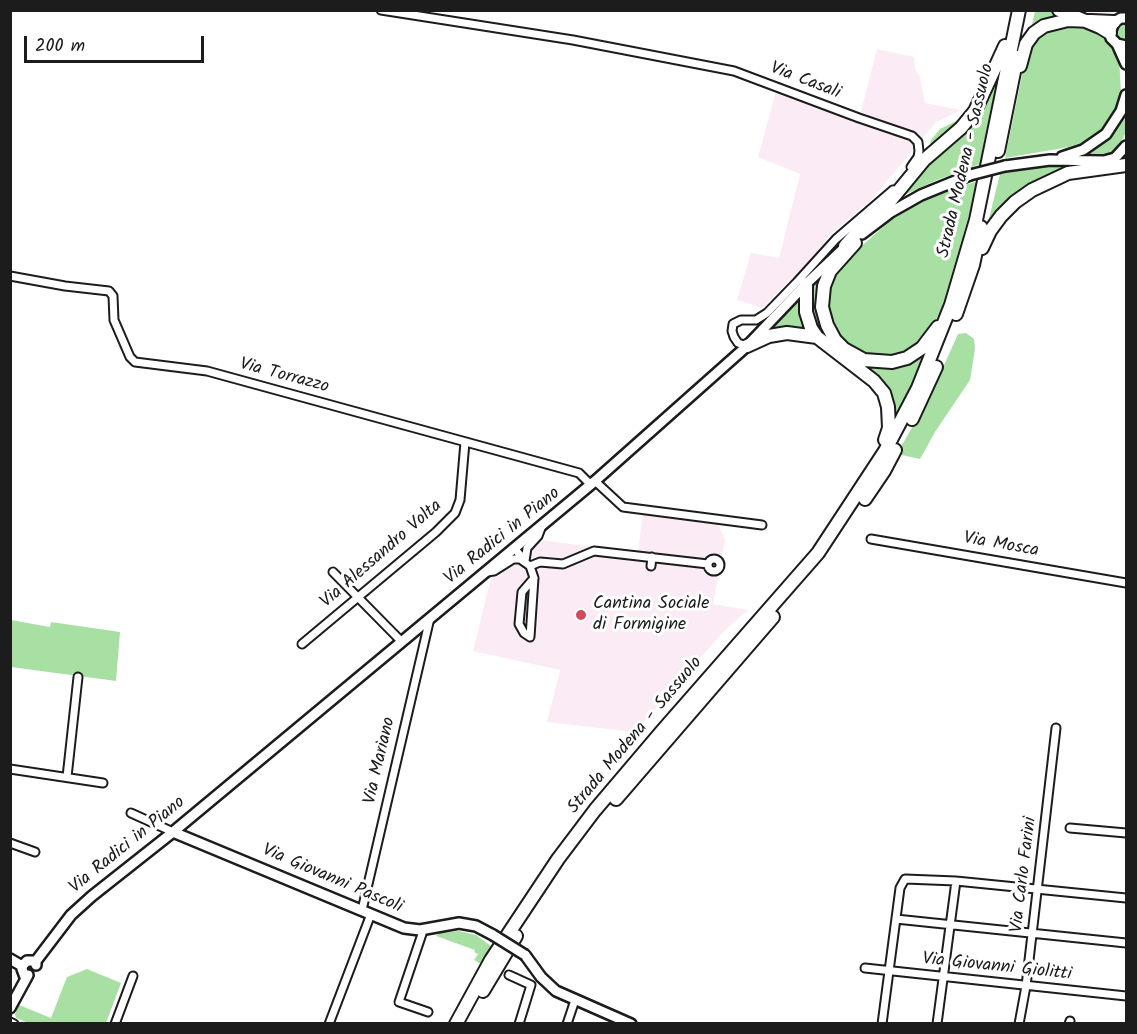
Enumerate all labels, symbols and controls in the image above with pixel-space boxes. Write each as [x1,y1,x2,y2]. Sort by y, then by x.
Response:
scale bar [27,24,207,62]
text: 200 m [35,32,85,61]
street label: Via Casali [767,59,843,105]
street label: Strada Modena - Sassuolo [934,62,1000,260]
street label: Via Torrazzo [237,355,331,399]
street label: Via Radici in Piano [441,484,565,590]
street label: Via Alessandro Volta [317,496,447,614]
street label: Via Mosca [962,529,1040,563]
place label: Cantina Sociale di Formigine [593,594,709,636]
marker: Cantina Sociale di Formigine [574,608,588,622]
street label: Strada Modena - Sassuolo [564,653,708,819]
street label: Via Mariano [361,715,401,807]
street label: Via Radici in Piano [66,793,190,899]
street label: Via Carlo Farini [1007,816,1043,934]
street label: Via Giovanni Pascoli [259,841,405,919]
street label: Via Giovanni Giolitti [921,949,1073,987]

